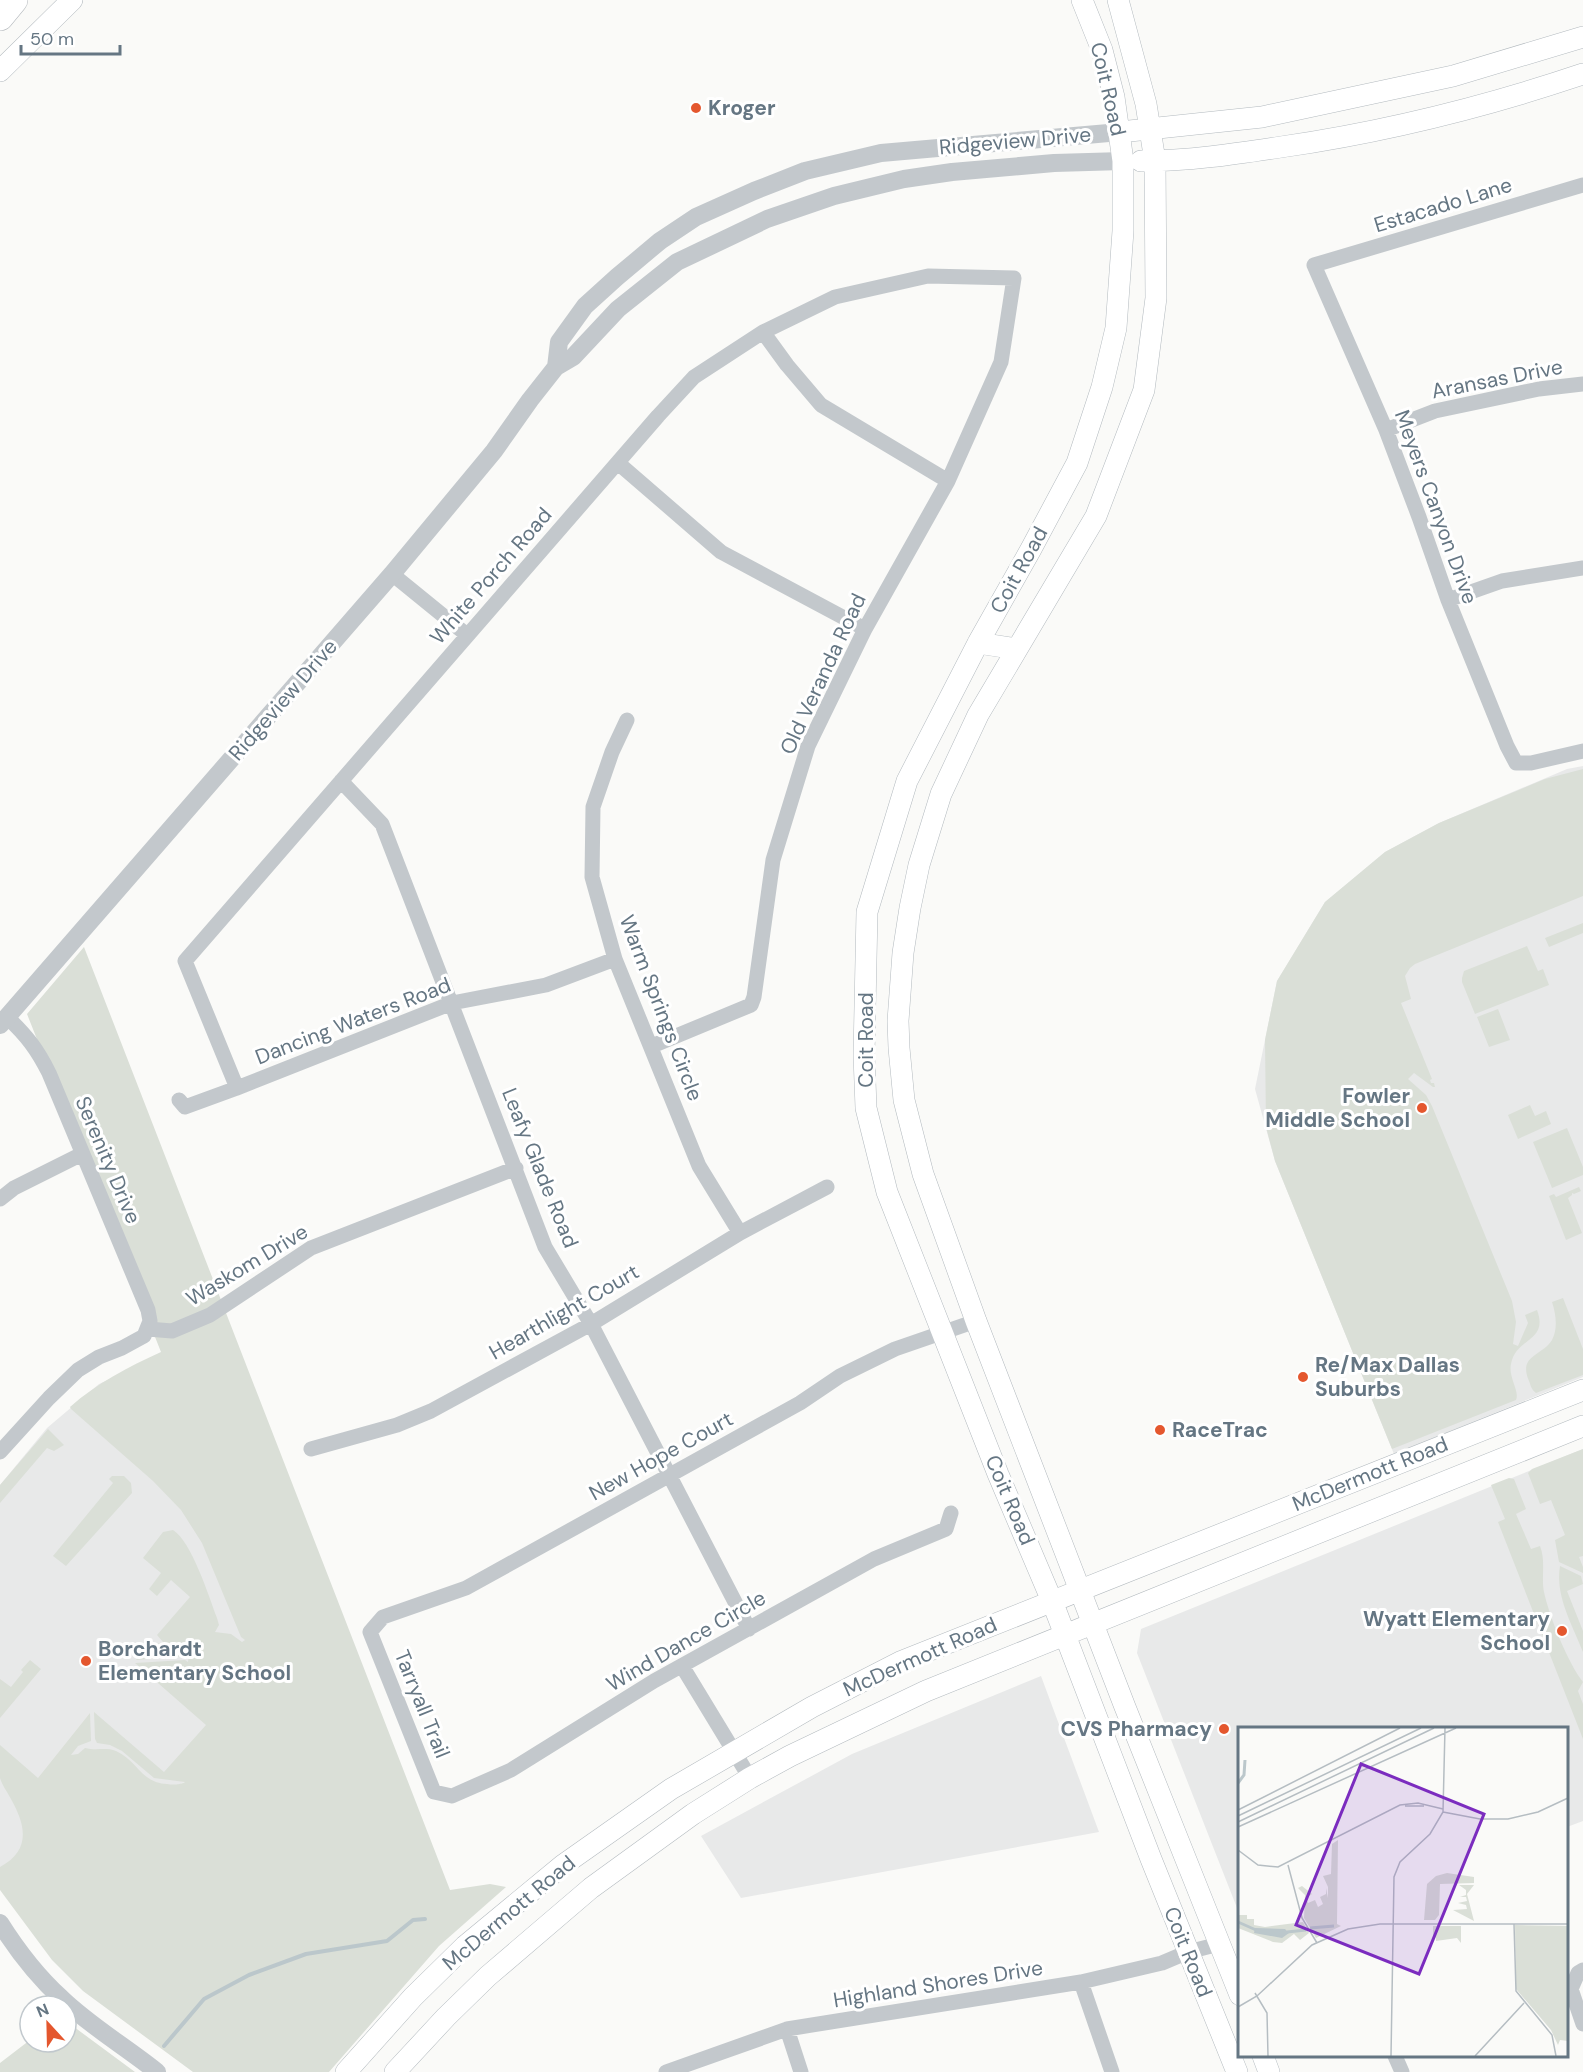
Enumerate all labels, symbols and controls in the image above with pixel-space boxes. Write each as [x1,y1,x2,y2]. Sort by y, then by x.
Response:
scale bar [21,18,120,56]
text: 50 m [30,27,74,51]
street label: Coit Road [1084,39,1132,139]
place label: Kroger [708,94,776,122]
marker: Kroger [689,101,703,115]
street label: Ridgeview Drive [938,120,1092,162]
street label: Estacado Lane [1371,171,1515,239]
street label: Aransas Drive [1429,353,1565,405]
street label: Meyers Canyon Drive [1388,406,1484,608]
street label: White Porch Road [424,502,558,650]
street label: Coit Road [984,522,1054,618]
street label: Old Veranda Road [773,589,873,759]
street label: Ridgeview Drive [222,633,344,767]
street label: Warm Springs Circle [613,911,709,1105]
street label: Dancing Waters Road [251,971,455,1071]
street label: Coit Road [852,992,880,1088]
place label: Fowler Middle School [1265,1082,1410,1134]
street label: Leafy Glade Road [495,1084,585,1252]
street label: Serenity Drive [69,1092,147,1228]
marker: Fowler Middle School [1415,1101,1429,1115]
street label: Waskom Drive [181,1218,313,1312]
street label: Hearthlight Court [484,1258,644,1366]
place label: Re/Max Dallas Suburbs [1315,1351,1460,1403]
marker: Re/Max Dallas Suburbs [1296,1370,1310,1384]
street label: New Hope Court [584,1405,738,1507]
place label: RaceTrac [1172,1416,1268,1444]
marker: RaceTrac [1153,1423,1167,1437]
street label: McDermott Road [1288,1430,1452,1518]
street label: Coit Road [979,1451,1041,1549]
street label: Wind Dance Circle [601,1584,771,1698]
place label: Wyatt Elementary School [1363,1605,1550,1657]
street label: McDermott Road [839,1611,1001,1703]
marker: Wyatt Elementary School [1555,1624,1569,1638]
place label: Borchardt Elementary School [98,1635,291,1687]
street label: Tarryall Trail [388,1646,456,1762]
marker: Borchardt Elementary School [79,1654,93,1668]
place label: CVS Pharmacy [1060,1715,1212,1743]
marker: CVS Pharmacy [1217,1722,1231,1736]
inset map [1238,1727,1568,2057]
street label: McDermott Road [437,1849,581,1977]
street label: Coit Road [1157,1903,1219,2001]
street label: Highland Shores Drive [831,1954,1045,2014]
north arrow [18,1994,78,2054]
text: N [33,1999,52,2022]

